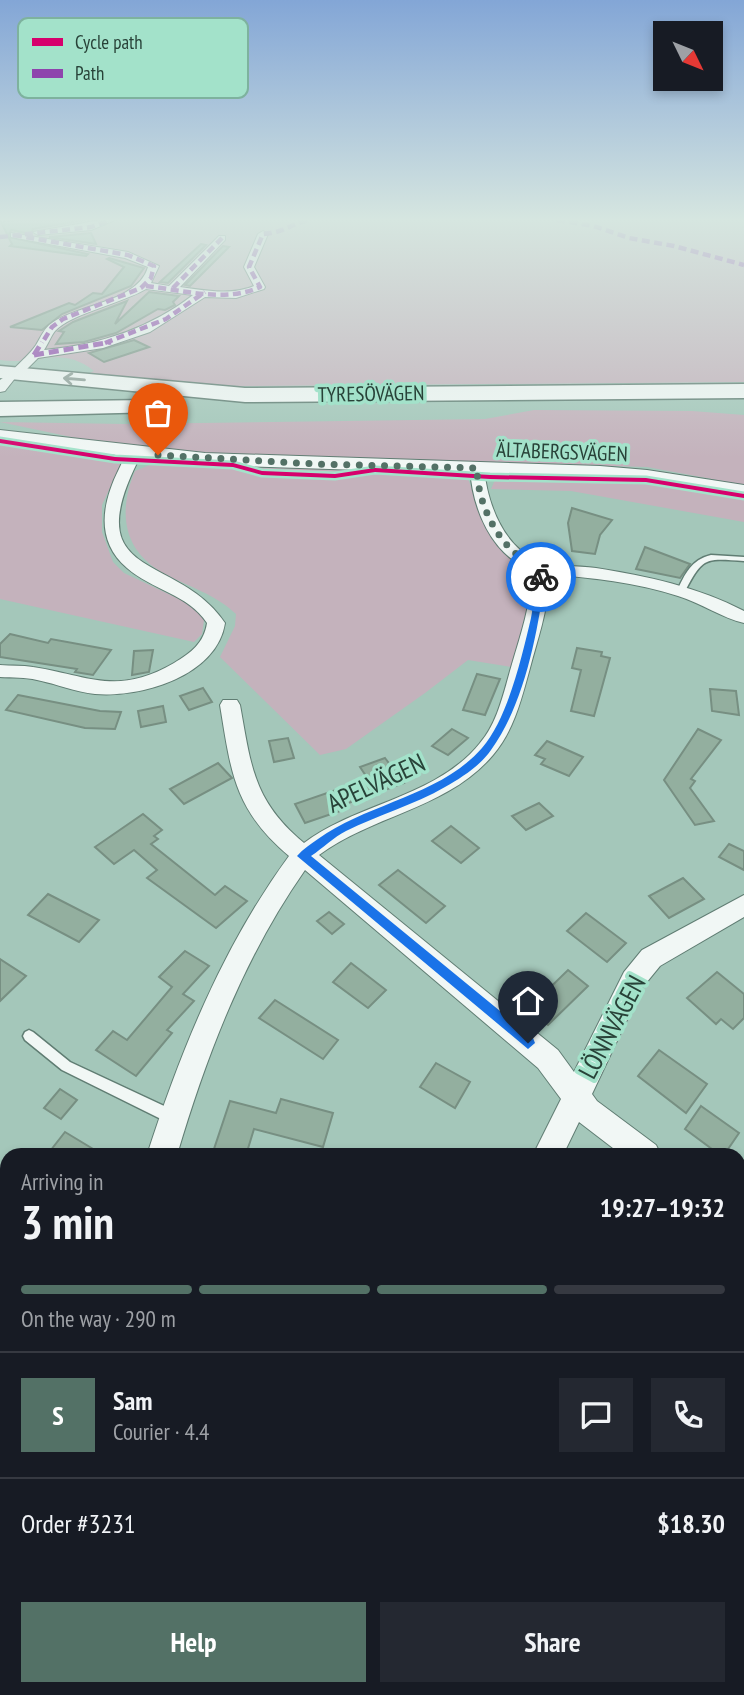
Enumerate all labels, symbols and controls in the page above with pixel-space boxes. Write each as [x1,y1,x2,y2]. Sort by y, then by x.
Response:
legend [18,18,248,98]
north arrow [653,21,723,91]
map controls [653,21,723,91]
text: Cycle path [75,30,143,54]
text: Path [75,61,104,85]
one-way arrow [63,372,86,385]
street label: TYRESÖVÄGEN [317,379,425,408]
pin [128,383,188,455]
icon: bag [139,394,177,432]
street label: ÄLTABERGSVÄGEN [496,436,628,467]
courier [506,542,576,612]
icon: bike [522,558,560,596]
street label: APELVÄGEN [321,746,430,820]
street label: LÖNNVÄGEN [571,969,652,1084]
pin [498,971,558,1043]
icon: home [509,982,547,1020]
text: Arriving in [21,1167,103,1196]
text: 19:27–19:32 [600,1191,725,1224]
text: 3 min [21,1192,114,1252]
text: On the way · 290 m [21,1304,176,1333]
button: chat [559,1378,633,1452]
button: phone [651,1378,725,1452]
text: Sam [113,1384,152,1417]
text: S [52,1399,64,1432]
text: Courier · 4.4 [113,1417,209,1446]
text: Order #3231 [21,1507,136,1540]
text: $18.30 [657,1507,725,1540]
button: Help [21,1602,366,1682]
button: Share [380,1602,725,1682]

